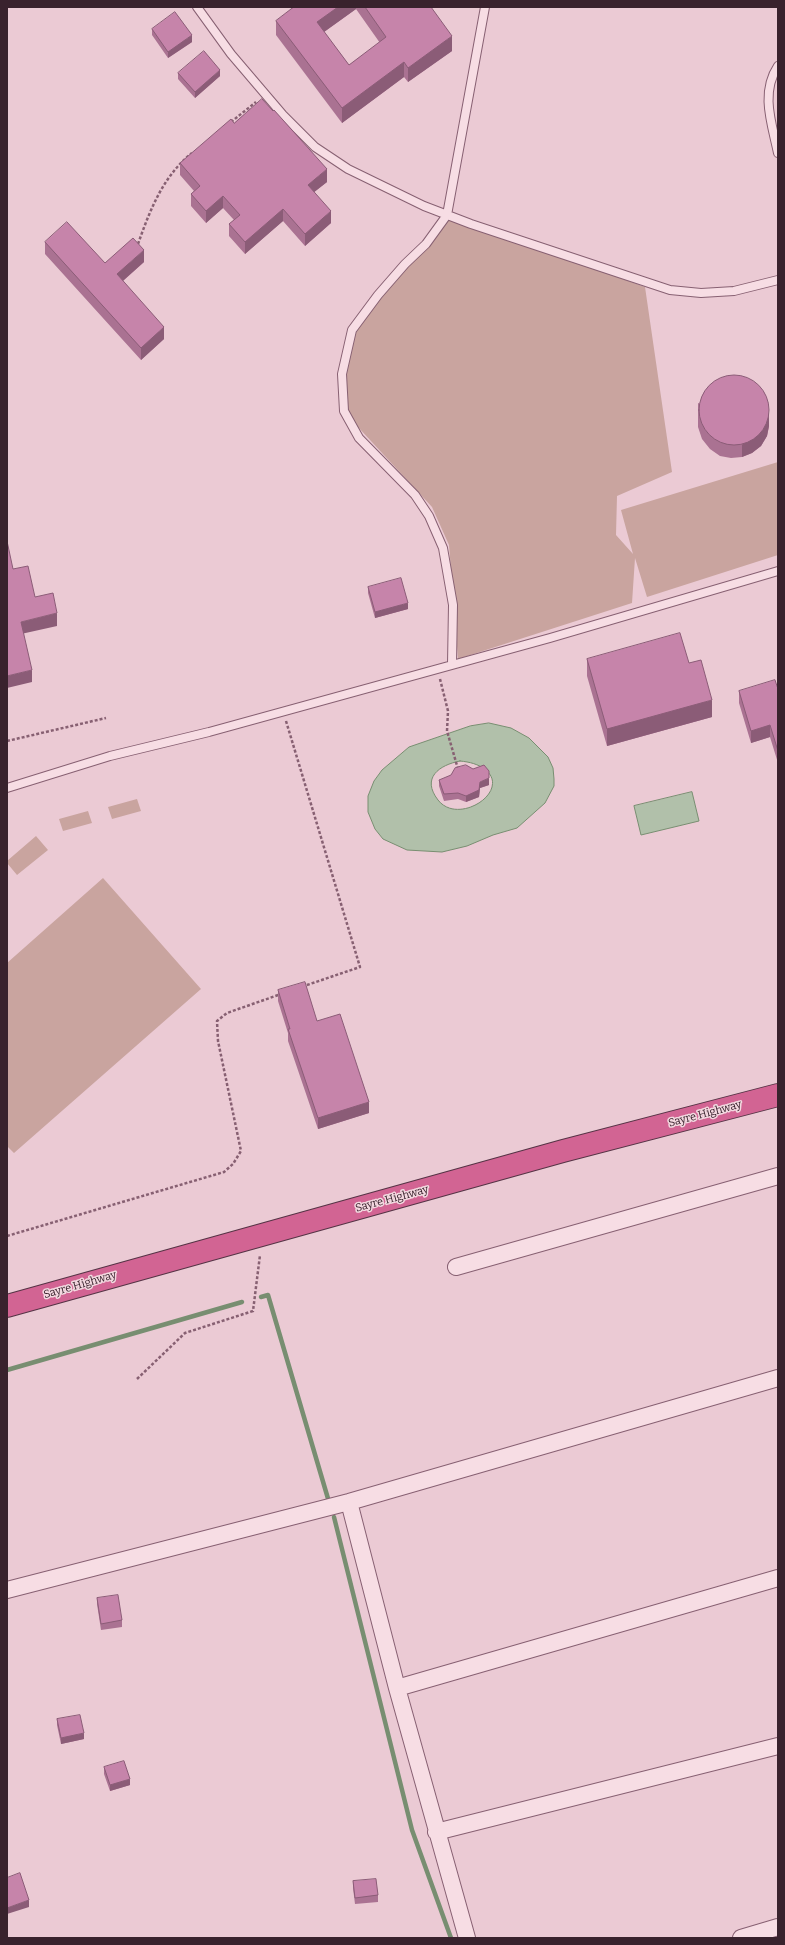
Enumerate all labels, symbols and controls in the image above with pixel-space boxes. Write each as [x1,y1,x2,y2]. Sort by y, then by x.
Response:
street label: Sayre Highway [667,1098,743,1130]
street label: Sayre Highway [354,1183,430,1215]
street label: Sayre Highway [42,1268,118,1302]

